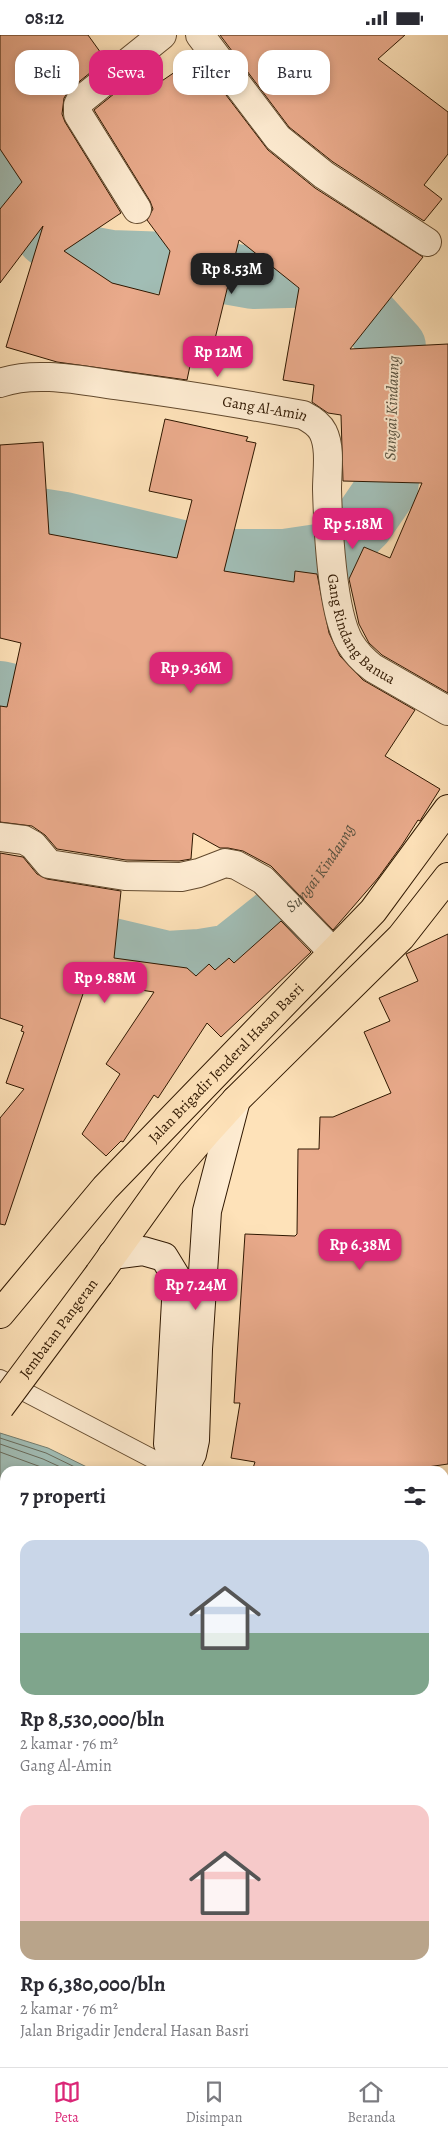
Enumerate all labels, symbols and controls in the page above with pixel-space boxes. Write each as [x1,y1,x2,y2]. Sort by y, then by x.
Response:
text: 08:12 [25,5,64,31]
chip: Beli [15,50,79,95]
chip: Sewa [89,50,163,95]
chip: Filter [173,50,248,95]
chip: Baru [258,50,330,95]
pin: Rp 8.53M [180,253,284,295]
text: Rp 8.53M [202,258,262,280]
pin: Rp 12M [177,335,259,378]
text: Rp 12M [194,341,242,363]
water label: Sungai Kindaung [379,355,405,461]
street label: Gang Al-Amin [221,391,312,426]
pin: Rp 5.18M [301,507,405,550]
text: Rp 5.18M [323,513,383,535]
street label: Gang Rindang Banua [323,573,399,689]
pin: Rp 9.36M [139,651,243,694]
text: Rp 9.36M [161,657,221,679]
water label: Sungai Kindaung [281,821,360,918]
pin: Rp 9.88M [53,961,157,1004]
text: Rp 9.88M [74,967,136,989]
street label: Jalan Brigadir Jenderal Hasan Basri [144,979,308,1147]
pin: Rp 6.38M [308,1229,412,1271]
text: Rp 6.38M [329,1234,391,1256]
pin: Rp 7.24M [144,1269,248,1311]
street label: Jembatan Pangeran [15,1274,102,1382]
text: Rp 7.24M [165,1274,227,1296]
text: 7 properti [20,1482,106,1510]
icon: filters [401,1482,429,1510]
icon: home [180,1573,270,1663]
text: Rp 8,530,000/bln [20,1705,165,1733]
text: 2 kamar · 76 m² [20,1733,118,1755]
text: Gang Al-Amin [20,1755,112,1777]
icon: home [180,1838,270,1928]
text: Rp 6,380,000/bln [20,1970,165,1998]
text: 2 kamar · 76 m² [20,1998,118,2020]
text: Jalan Brigadir Jenderal Hasan Basri [20,2020,249,2042]
tab: Peta [53,2078,81,2127]
tab: Disimpan [186,2078,242,2127]
tab: Beranda [347,2078,395,2127]

